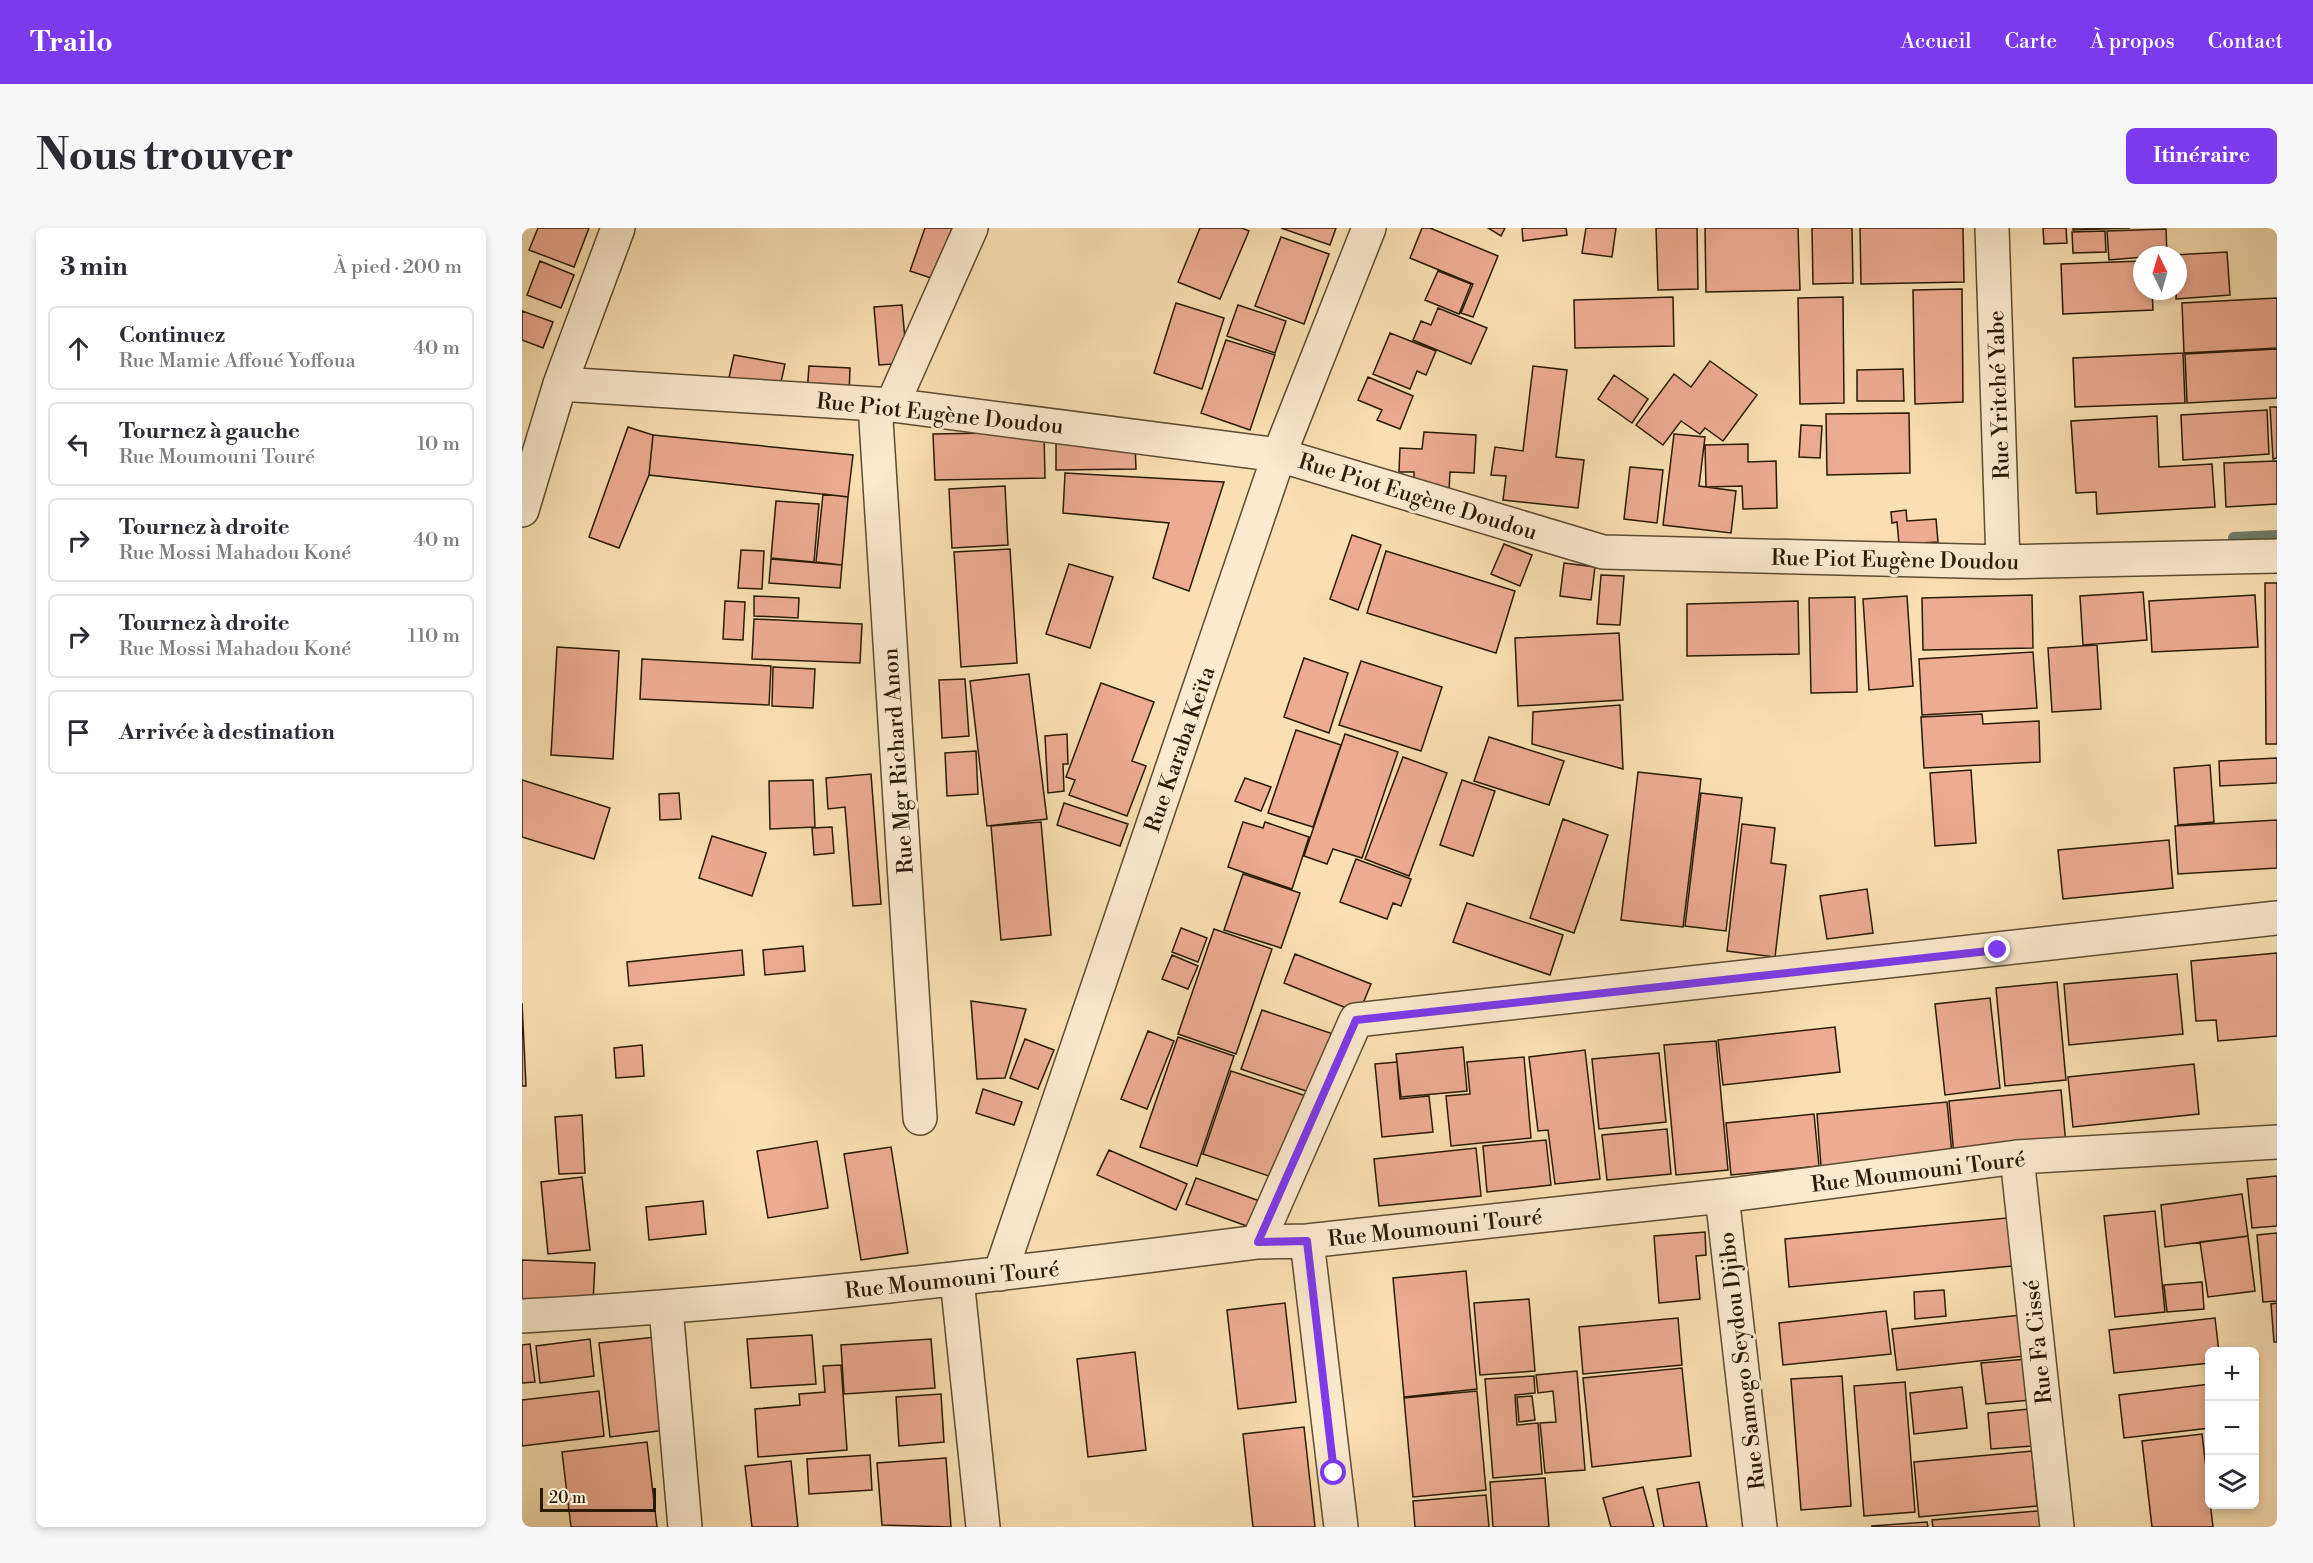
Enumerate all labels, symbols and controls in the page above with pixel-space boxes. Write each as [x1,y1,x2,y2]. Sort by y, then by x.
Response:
text: Trailo [30,25,113,60]
text: Accueil [1901,29,1972,55]
text: Carte [2005,29,2057,55]
text: À propos [2090,29,2175,55]
text: Contact [2208,29,2283,55]
button: Itinéraire [2126,128,2277,184]
text: Nous trouver [36,130,294,183]
north arrow [2133,246,2187,300]
text: 3 min [60,251,128,283]
text: À pied · 200 m [333,255,462,280]
street label: Rue Yritché Yabe [1983,310,2016,480]
text: Continuez [119,322,225,349]
icon: ahead [62,332,95,365]
text: 40 m [413,336,460,361]
text: Rue Mamie Affoué Yoffoua [119,349,356,374]
street label: Rue Piot Eugène Doudou [815,388,1065,441]
text: Tournez à gauche [119,418,300,445]
icon: left [62,428,95,461]
text: 10 m [417,432,460,457]
text: Rue Moumouni Touré [119,445,315,470]
street label: Rue Piot Eugène Doudou [1295,448,1541,547]
text: Tournez à droite [119,514,290,541]
icon: right [62,524,95,557]
text: 40 m [413,528,460,553]
text: Rue Mossi Mahadou Koné [119,541,351,566]
street label: Rue Piot Eugène Doudou [1771,545,2020,576]
text: Tournez à droite [119,610,290,637]
icon: right [62,620,95,653]
text: 110 m [408,624,460,649]
text: Rue Mossi Mahadou Koné [119,637,351,662]
street label: Rue Mgr Richard Anon [877,647,920,875]
street label: Rue Karaba Keïta [1139,662,1222,836]
icon: arrive [62,716,95,749]
text: Arrivée à destination [119,719,335,746]
route end [1984,936,2010,962]
street label: Rue Moumouni Touré [1810,1146,2027,1199]
street label: Rue Moumouni Touré [1327,1204,1544,1253]
street label: Rue Samogo Seydou Djibo [1713,1230,1772,1491]
street label: Rue Moumouni Touré [844,1256,1061,1305]
street label: Rue Fa Cissé [2019,1278,2058,1405]
map controls [2205,1347,2259,1509]
button: + [2205,1347,2259,1401]
button: − [2205,1401,2259,1455]
button: layers [2205,1455,2259,1509]
route start [1320,1459,1346,1485]
scale bar [540,1485,656,1512]
text: 20 m [549,1488,586,1508]

